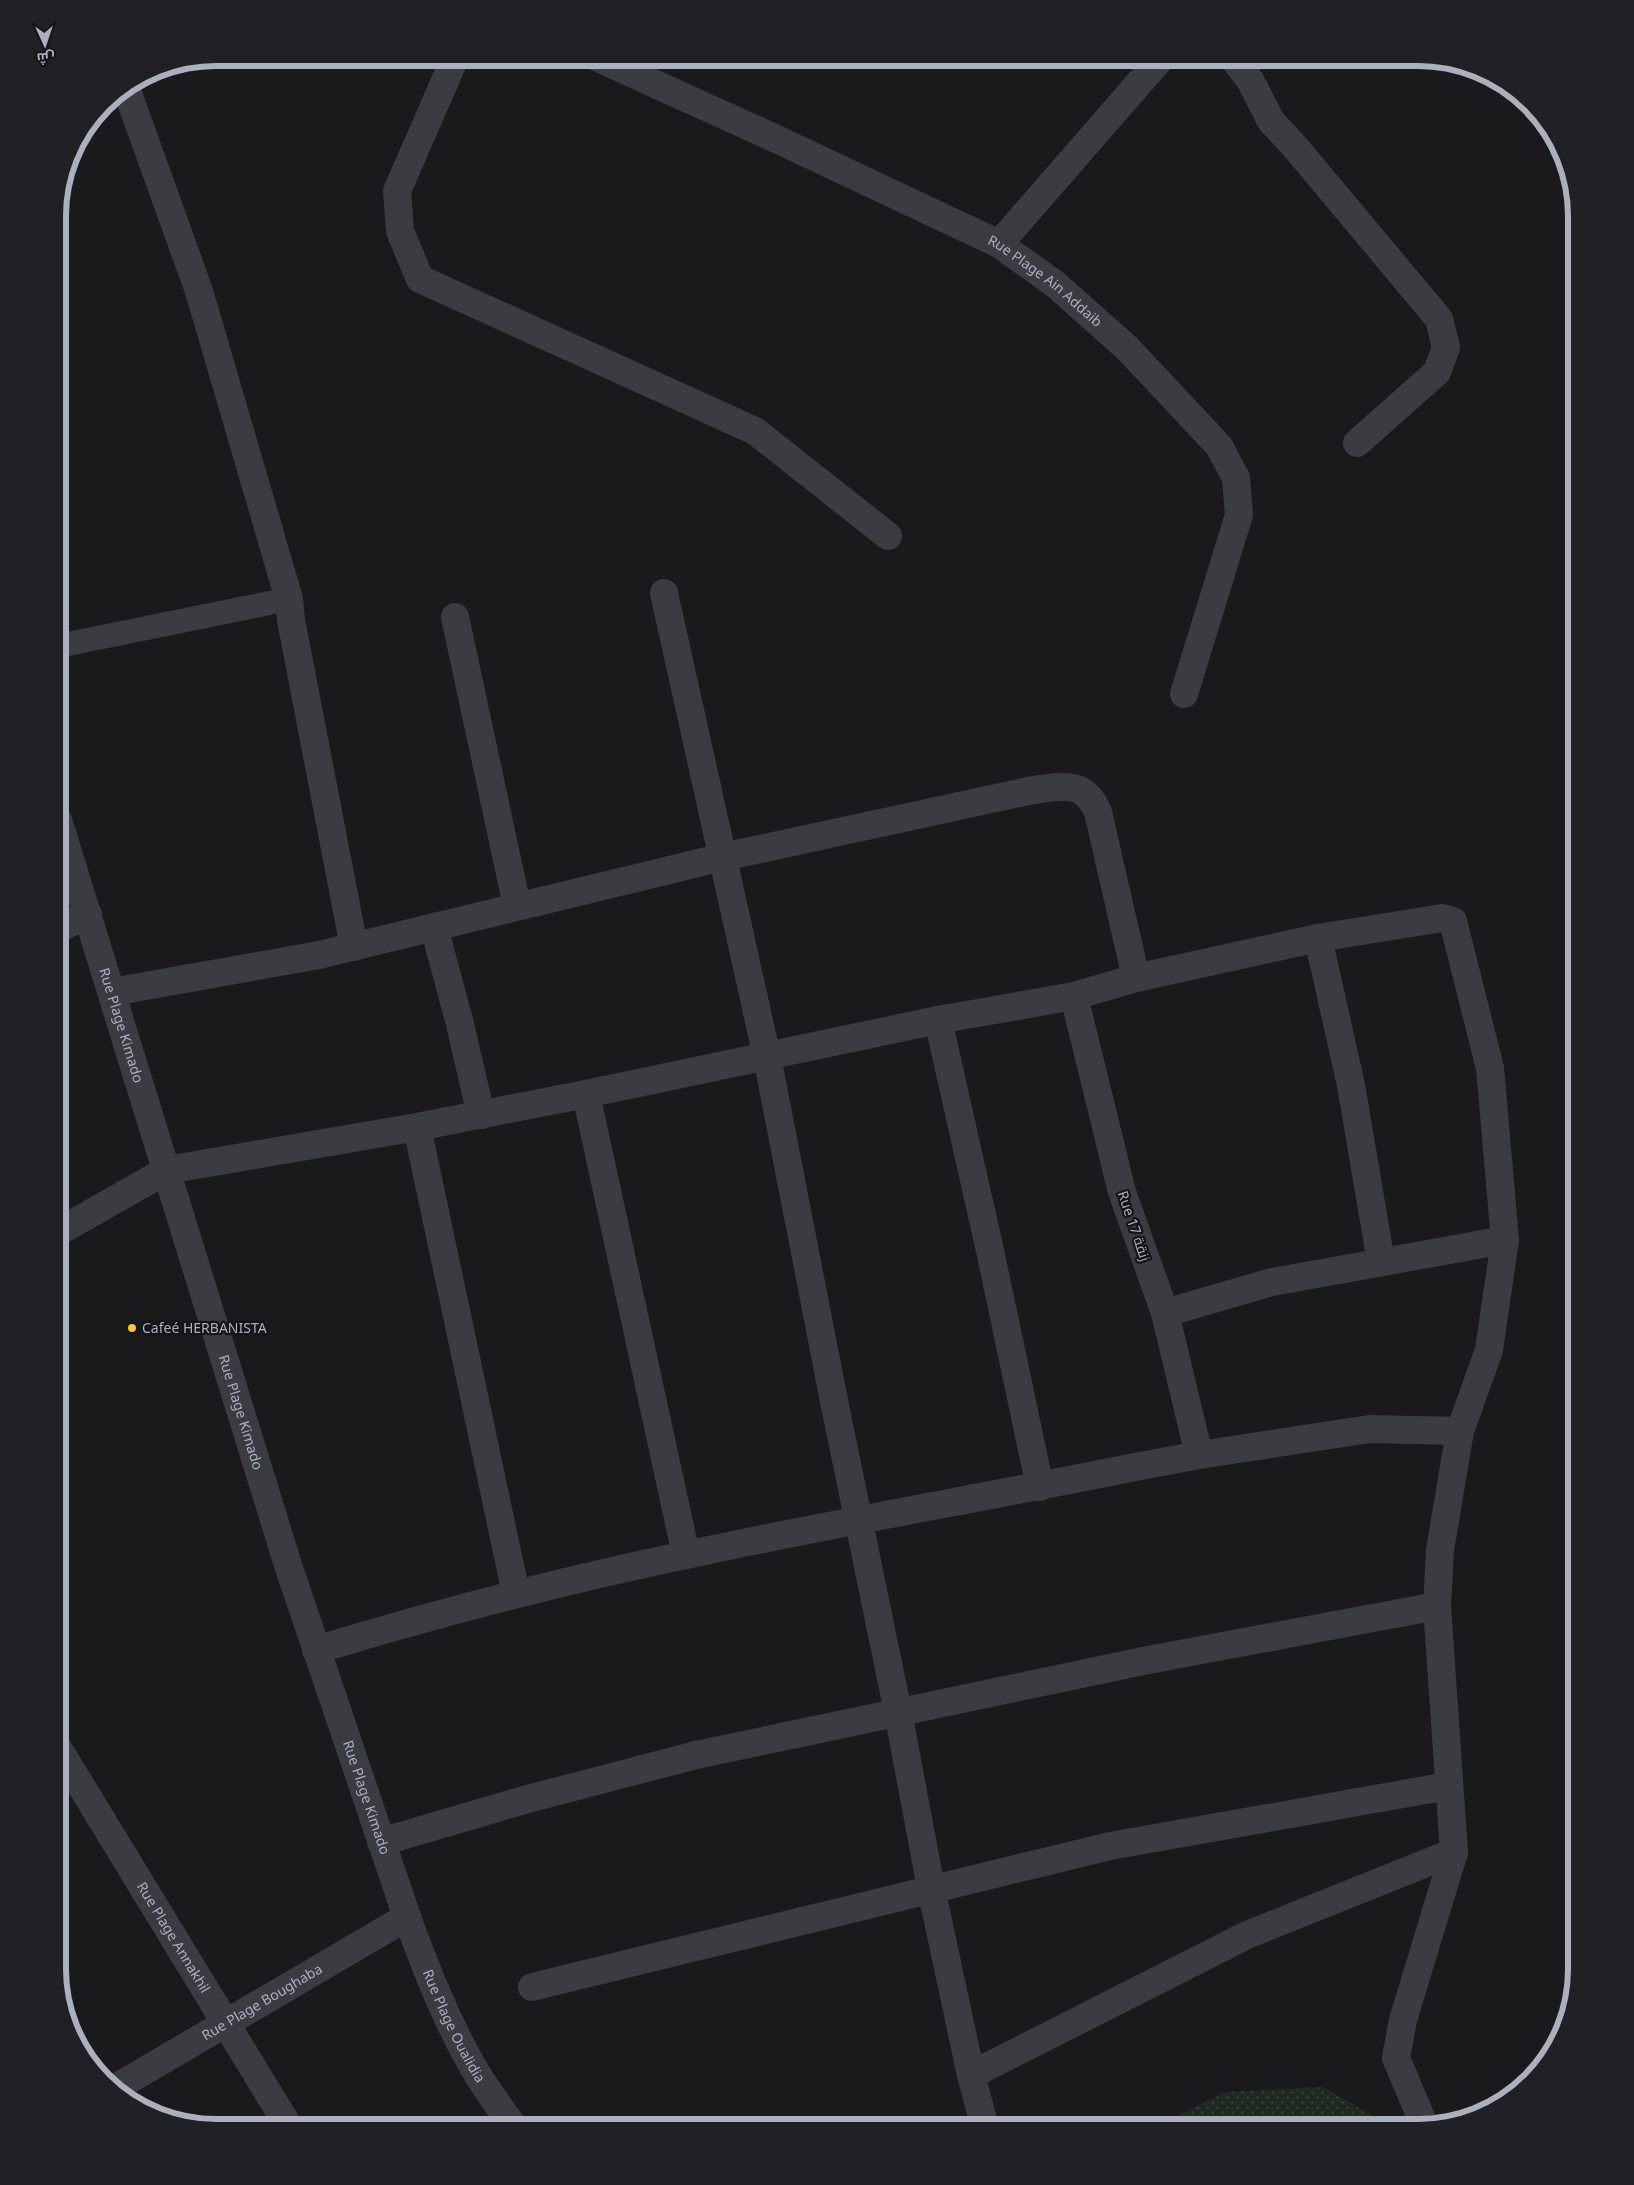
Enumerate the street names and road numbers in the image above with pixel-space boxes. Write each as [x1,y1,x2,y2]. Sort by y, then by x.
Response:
street label: Rue Plage Ain Addaib [985,230,1107,331]
street label: Rue Plage Kimado [95,965,149,1085]
street label: Rue 17 زنقة [1114,1188,1155,1263]
street label: Rue Plage Kimado [215,1352,268,1472]
street label: Rue Plage Kimado [339,1738,395,1857]
street label: Rue Plage Annakhil [133,1878,215,1996]
street label: Rue Plage Boughaba [198,1959,326,2044]
street label: Rue Plage Oualidia [419,1966,490,2086]

